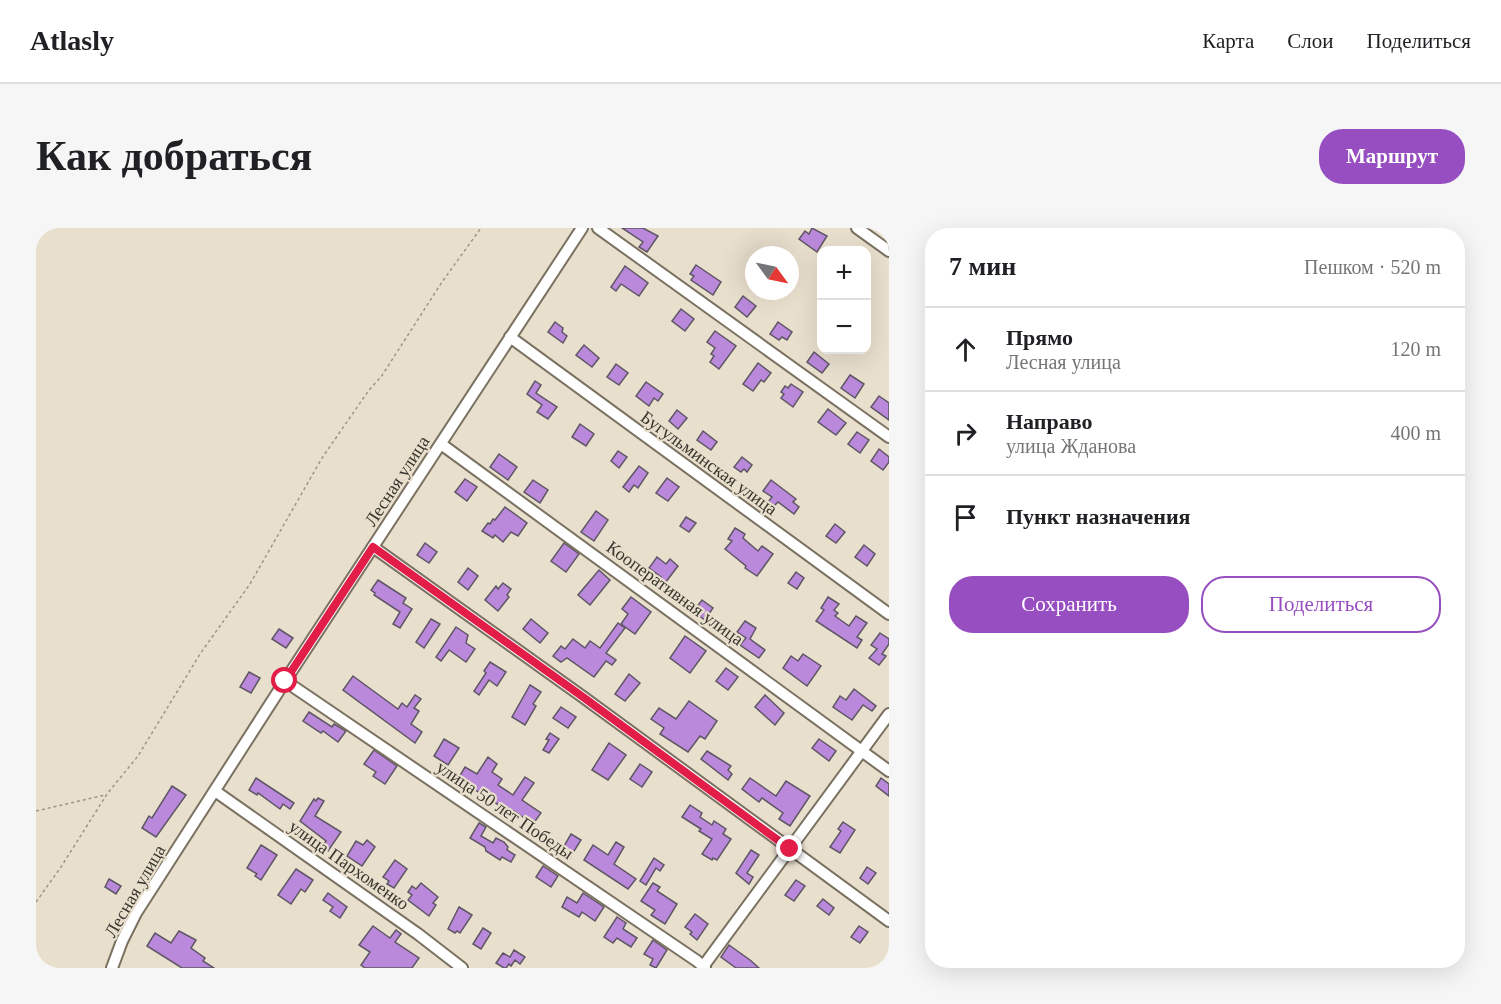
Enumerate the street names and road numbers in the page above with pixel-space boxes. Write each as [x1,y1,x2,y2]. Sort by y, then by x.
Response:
street label: Бугульминская улица [637,407,781,519]
street label: Лесная улица [360,432,434,530]
street label: Кооперативная улица [603,537,747,649]
street label: улица 50 лет Победы [433,757,577,863]
street label: улица Пархоменко [285,816,413,914]
street label: Лесная улица [100,841,170,941]

